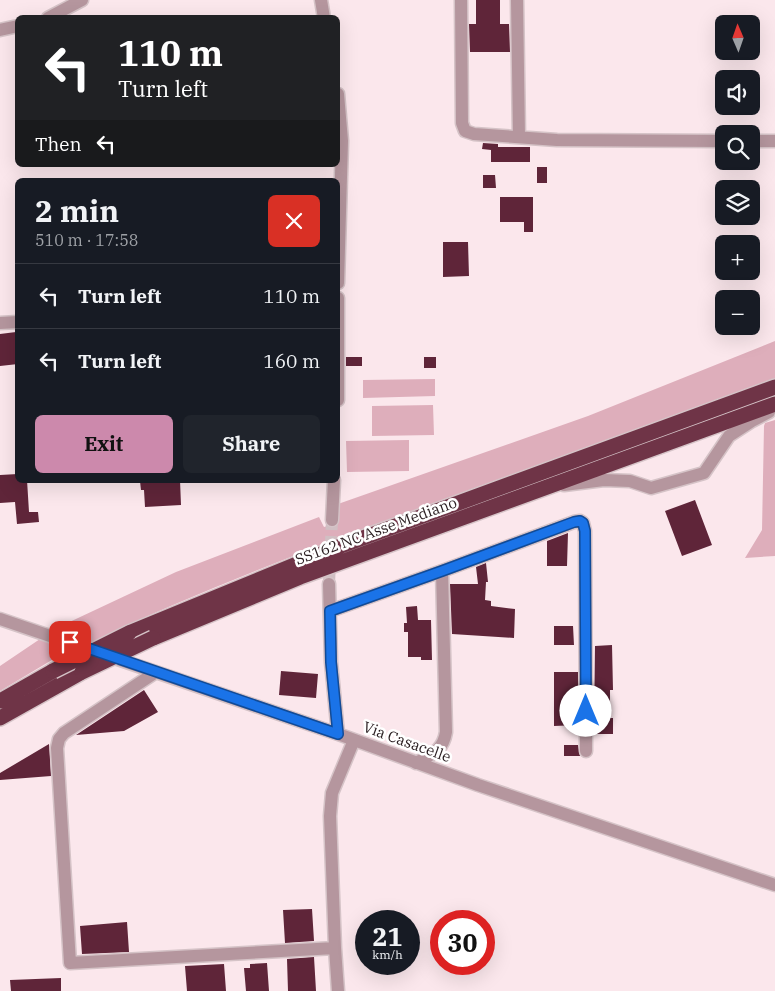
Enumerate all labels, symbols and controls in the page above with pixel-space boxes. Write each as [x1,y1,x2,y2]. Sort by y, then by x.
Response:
north arrow [715,15,760,60]
map controls [715,15,760,335]
text: 110 m [118,30,223,76]
icon: left [35,35,100,100]
button: sound [715,70,760,115]
text: Turn left [118,74,208,103]
button: search [715,125,760,170]
icon: left [92,130,120,158]
text: Then [35,132,82,156]
button: layers [715,180,760,225]
text: 2 min [35,191,119,230]
button: close [268,195,320,247]
text: 510 m · 17:58 [35,230,138,250]
button: + [715,235,760,280]
icon: left [35,282,63,310]
text: Turn left [78,284,161,308]
text: 110 m [263,284,320,308]
button: − [715,290,760,335]
icon: left [35,347,63,375]
text: Turn left [78,349,161,373]
text: 160 m [263,349,320,373]
button: Exit [35,415,173,473]
button: Share [183,415,320,473]
street label: SS162 NC Asse Mediano [292,492,459,569]
pin [49,621,91,663]
icon: arrive [56,628,84,656]
position arrow [559,684,611,736]
street label: Via Casacelle [361,717,454,766]
speed limit sign: 30 [430,910,495,975]
text: 21 [372,920,403,953]
text: km/h [372,947,403,962]

